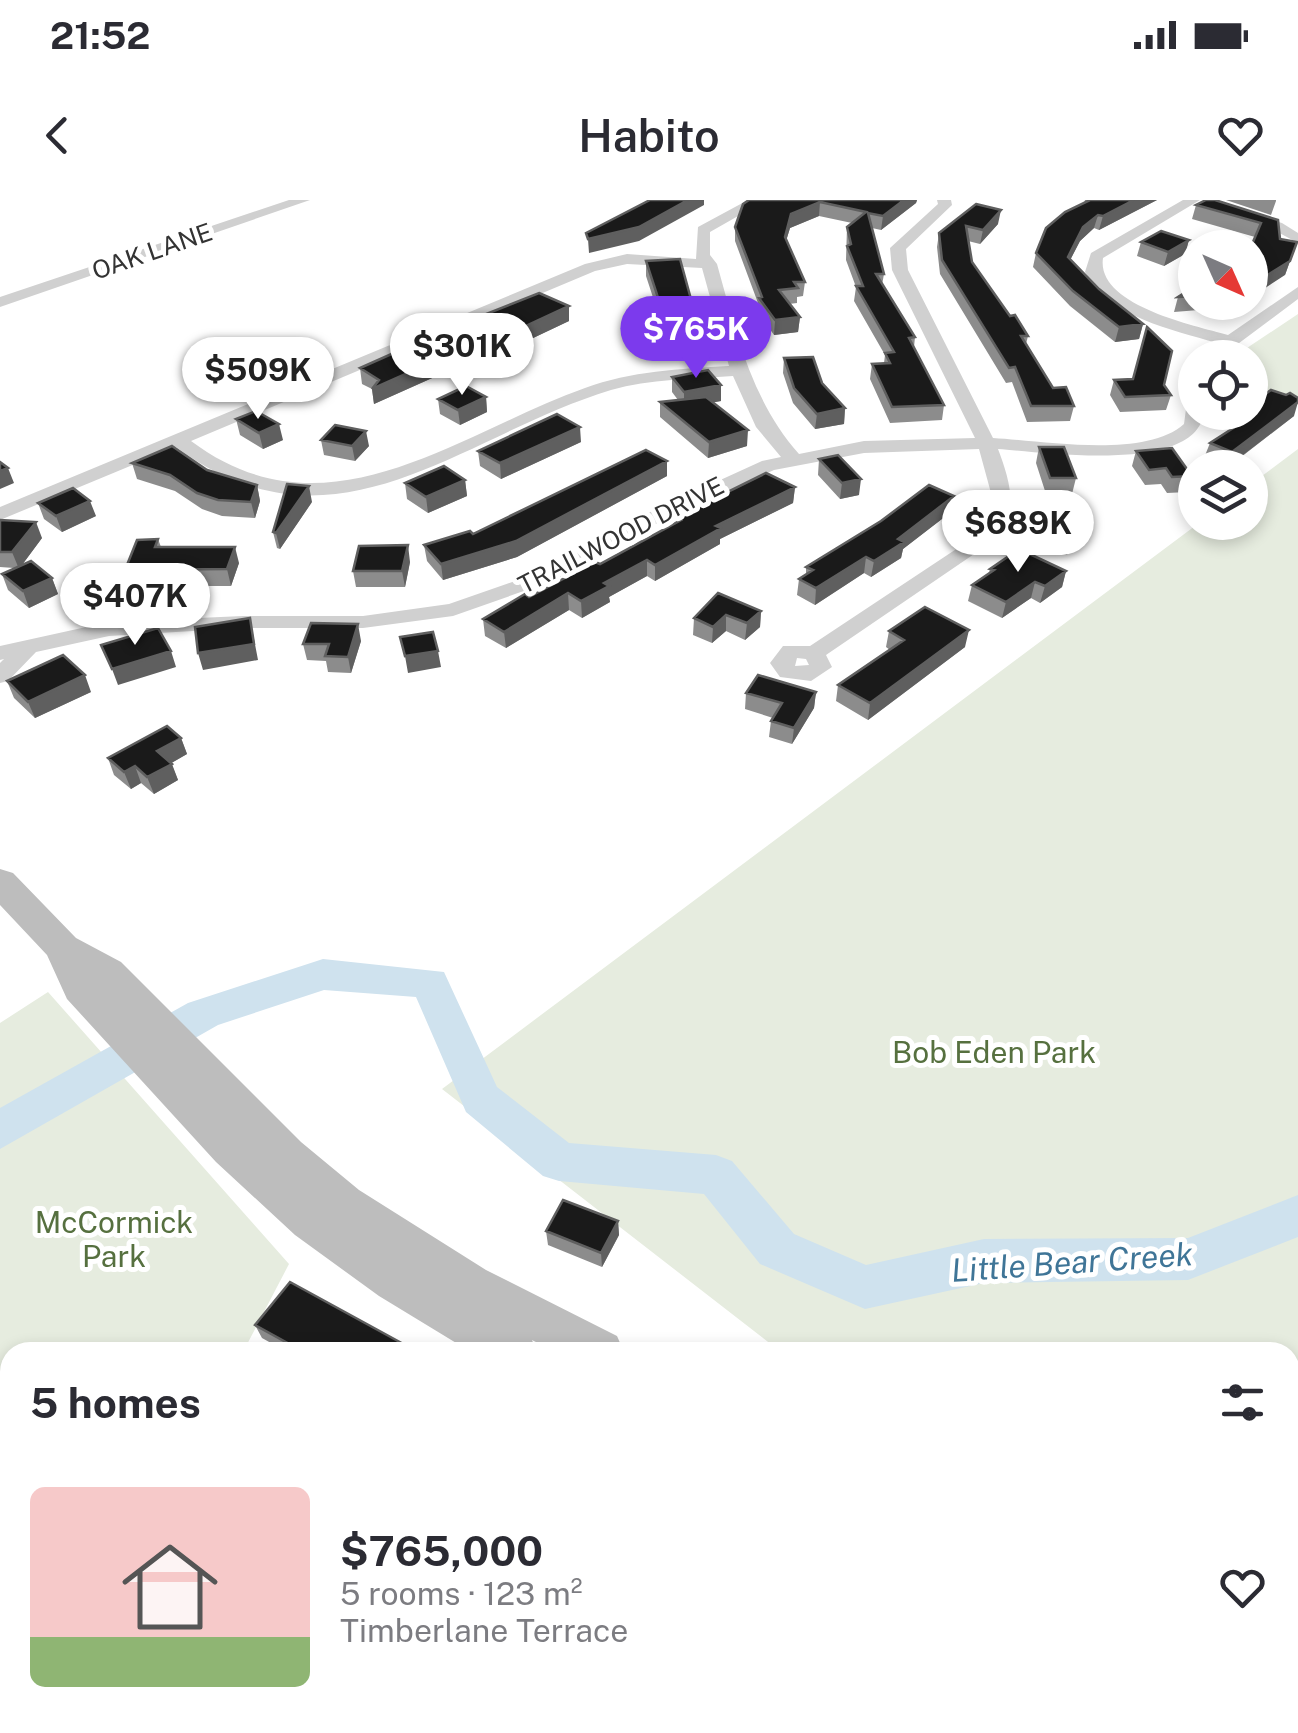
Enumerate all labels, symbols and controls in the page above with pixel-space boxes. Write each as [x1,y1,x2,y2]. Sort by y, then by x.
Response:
text: 21:52 [50,13,150,58]
icon: back [30,108,85,163]
icon: heart [1213,108,1268,163]
text: Habito [578,109,720,162]
street label: OAK LANE [88,216,216,286]
north arrow [1178,230,1268,320]
map controls [1178,230,1268,540]
pin: $765K [626,296,766,381]
text: $765K [642,310,750,347]
pin: $301K [392,313,532,398]
text: $301K [412,327,512,364]
pin: $509K [188,337,328,422]
button: locate [1178,340,1268,430]
text: $509K [204,351,312,388]
button: layers [1178,450,1268,540]
street label: TRAILWOOD DRIVE [513,470,729,600]
pin: $689K [948,490,1088,575]
text: $689K [964,504,1072,541]
pin: $407K [65,563,205,648]
text: $407K [82,577,188,614]
park label: Bob Eden Park [892,1034,1096,1070]
park label: McCormick Park [35,1204,193,1274]
water label: Little Bear Creek [950,1235,1195,1289]
icon: filters [1215,1375,1270,1430]
text: 5 homes [30,1378,201,1427]
text: $765,000 [340,1526,543,1575]
icon: home [110,1527,230,1647]
icon: heart [1215,1560,1270,1615]
text: 5 rooms · 123 m² [340,1575,582,1612]
text: Timberlane Terrace [340,1612,628,1649]

